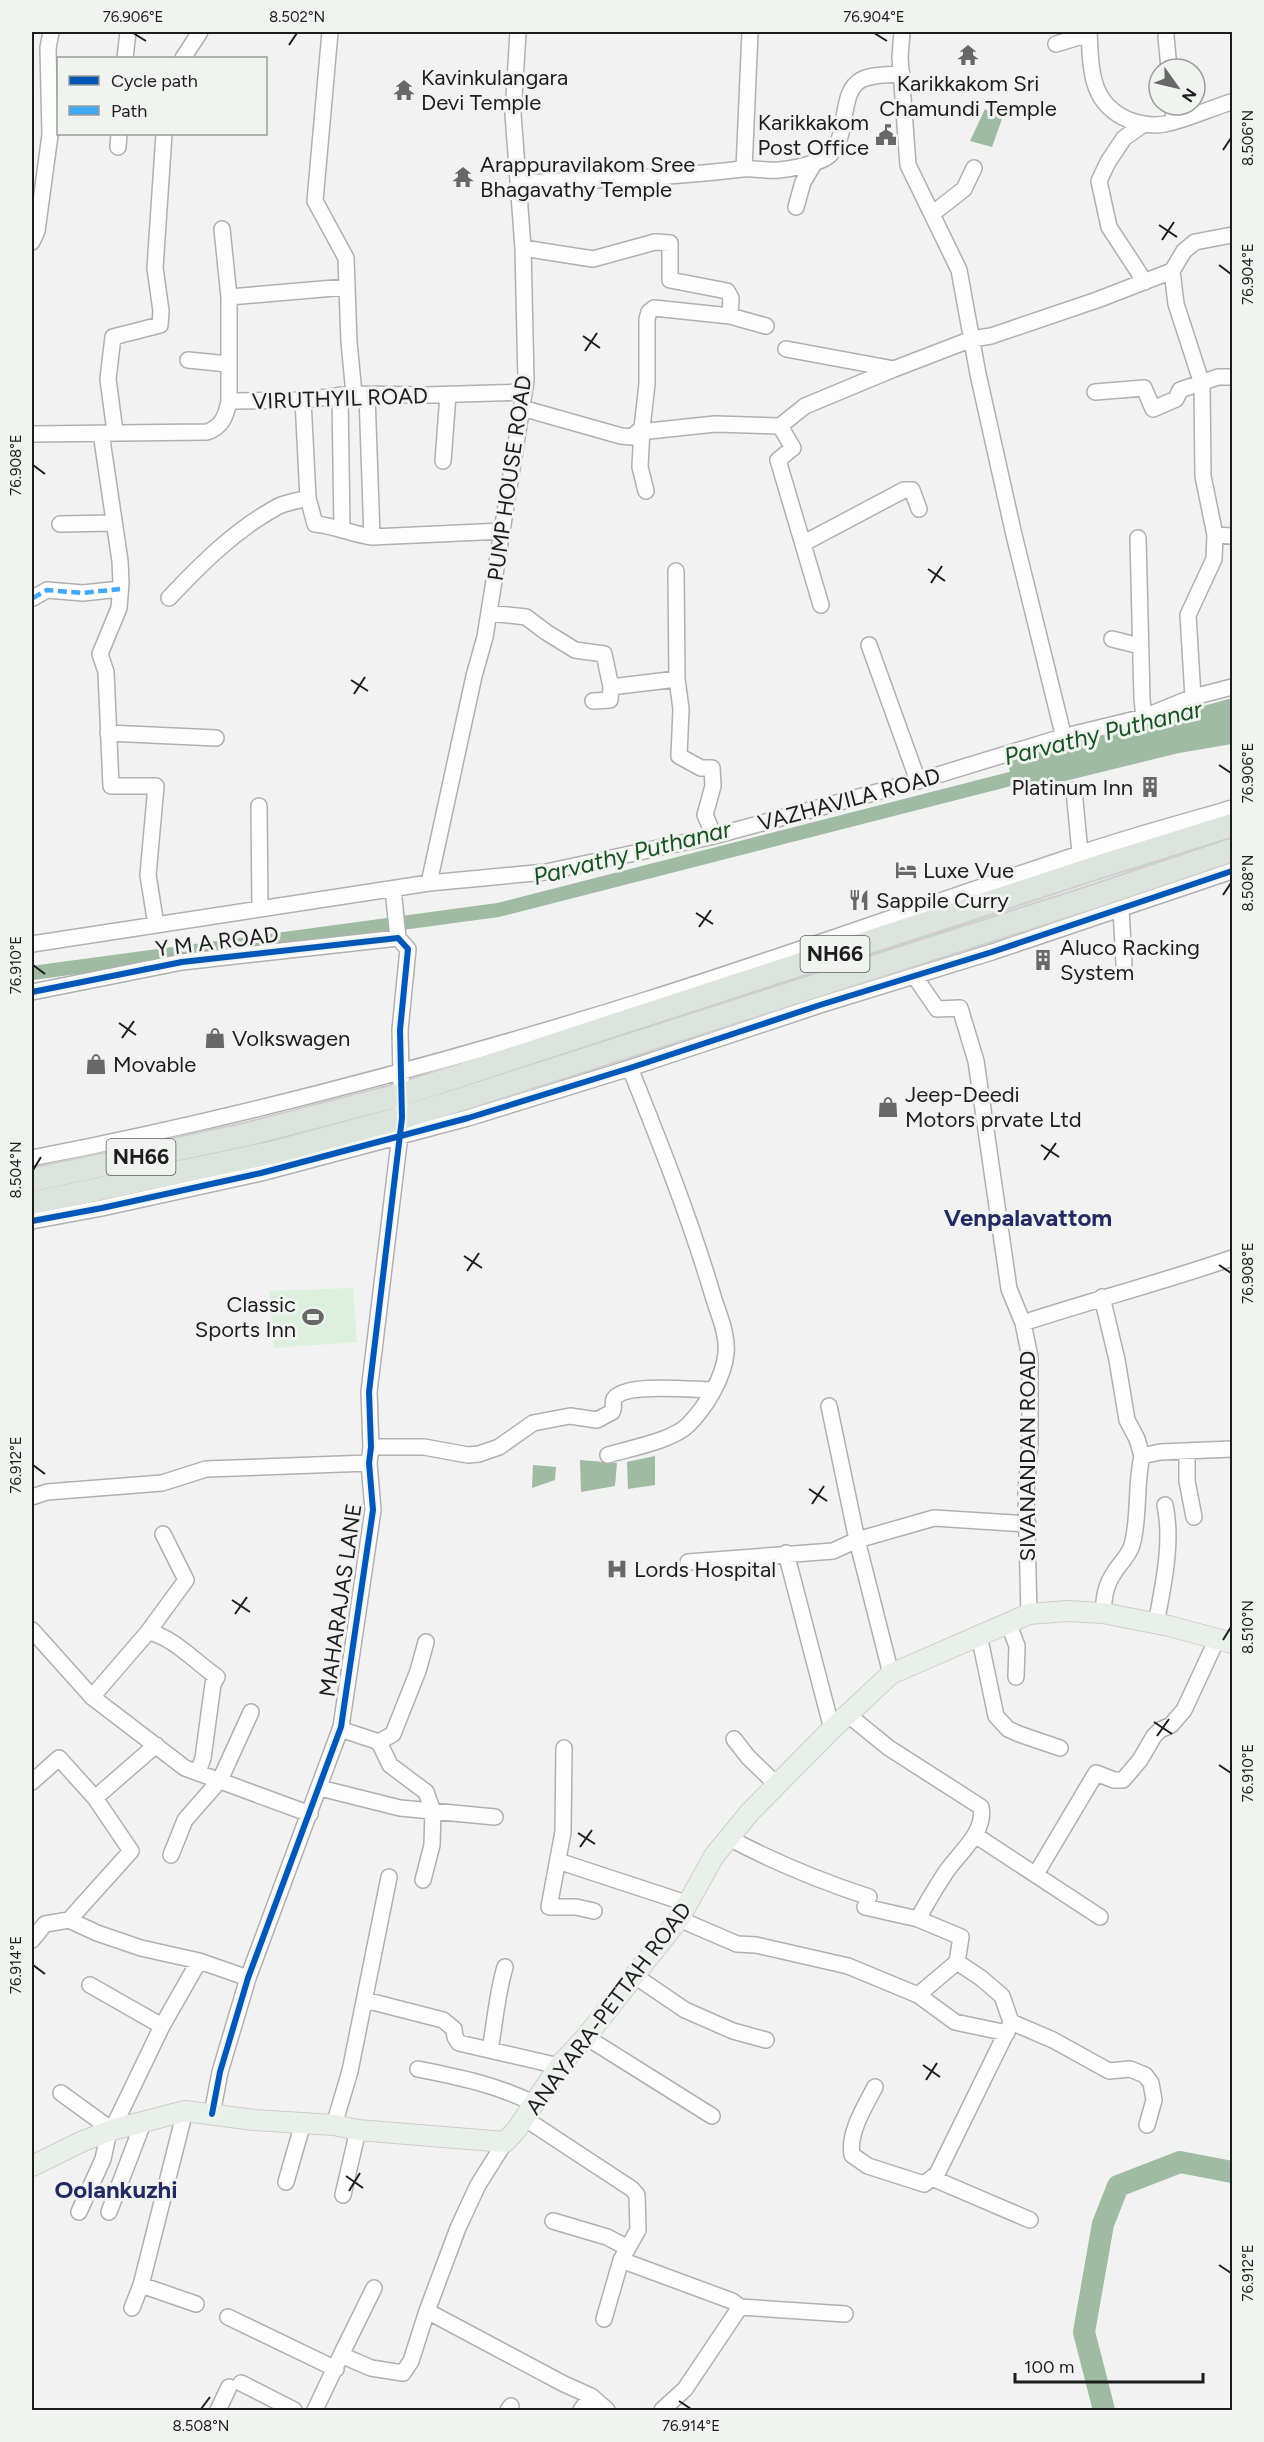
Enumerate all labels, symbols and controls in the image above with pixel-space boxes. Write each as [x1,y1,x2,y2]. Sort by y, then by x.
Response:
text: 76.906°E [103,8,163,26]
text: 8.502°N [269,8,325,26]
text: 76.904°E [843,8,905,26]
temple icon: Karikkakom Sri Chamundi Temple [956,43,980,67]
legend [57,57,267,135]
north arrow [1147,57,1207,117]
place label: Kavinkulangara Devi Temple [421,64,568,116]
text: Cycle path [111,70,198,92]
place label: Karikkakom Sri Chamundi Temple [879,70,1057,122]
temple icon: Kavinkulangara Devi Temple [392,78,416,102]
text: N [1178,85,1200,106]
text: Path [111,100,147,122]
place label: Karikkakom Post Office [757,109,869,161]
text: 8.506°N [1239,110,1257,166]
public building icon: Karikkakom Post Office [874,123,898,147]
place label: Arappuravilakom Sree Bhagavathy Temple [480,151,695,203]
temple icon: Arappuravilakom Sree Bhagavathy Temple [451,165,475,189]
text: 76.904°E [1239,243,1257,305]
street label: PUMP HOUSE ROAD [482,374,537,582]
street label: VIRUTHYIL ROAD [252,382,428,415]
text: 76.908°E [7,434,25,496]
water label: Parvathy Puthanar [1001,694,1206,771]
text: 76.906°E [1239,743,1257,803]
street label: VAZHAVILA ROAD [755,762,943,837]
place label: Platinum Inn [1012,774,1133,801]
building icon: Platinum Inn [1138,775,1162,799]
water label: Parvathy Puthanar [530,814,735,891]
text: 8.508°N [1239,855,1257,911]
place label: Luxe Vue [923,857,1014,884]
hotel icon: Luxe Vue [894,858,918,882]
place label: Sappile Curry [876,887,1009,914]
restaurant icon: Sappile Curry [847,888,871,912]
street label: Y M A ROAD [154,921,280,962]
place label: Aluco Racking System [1060,934,1200,986]
text: 76.910°E [7,936,25,994]
road number: NH66 [800,936,870,972]
building icon: Aluco Racking System [1031,948,1055,972]
place label: Volkswagen [232,1025,350,1052]
shop icon: Volkswagen [203,1026,227,1050]
place label: Movable [113,1051,196,1078]
shop icon: Movable [84,1052,108,1076]
place label: Jeep-Deedi Motors prvate Ltd [905,1081,1082,1133]
shop icon: Jeep-Deedi Motors prvate Ltd [876,1095,900,1119]
road number: NH66 [106,1139,176,1175]
text: 8.504°N [7,1141,25,1199]
district label: Venpalavattom [944,1203,1112,1232]
text: 76.908°E [1239,1242,1257,1304]
place label: Classic Sports Inn [195,1291,296,1343]
sports icon: Classic Sports Inn [301,1305,325,1329]
street label: SIVANANDAN ROAD [1014,1351,1041,1561]
text: 76.912°E [7,1436,25,1494]
street label: MAHARAJAS LANE [314,1502,367,1699]
place label: Lords Hospital [634,1556,776,1583]
hospital icon: Lords Hospital [605,1557,629,1581]
text: 8.510°N [1239,1600,1257,1654]
text: 76.910°E [1239,1744,1257,1802]
street label: ANAYARA-PETTAH ROAD [520,1897,697,2120]
text: 76.914°E [7,1936,25,1994]
district label: Oolankuzhi [54,2175,178,2204]
text: 76.912°E [1239,2244,1257,2302]
scale bar [1015,2346,1202,2384]
text: 100 m [1024,2356,1074,2378]
text: 8.508°N [173,2417,229,2435]
text: 76.914°E [662,2417,720,2435]

